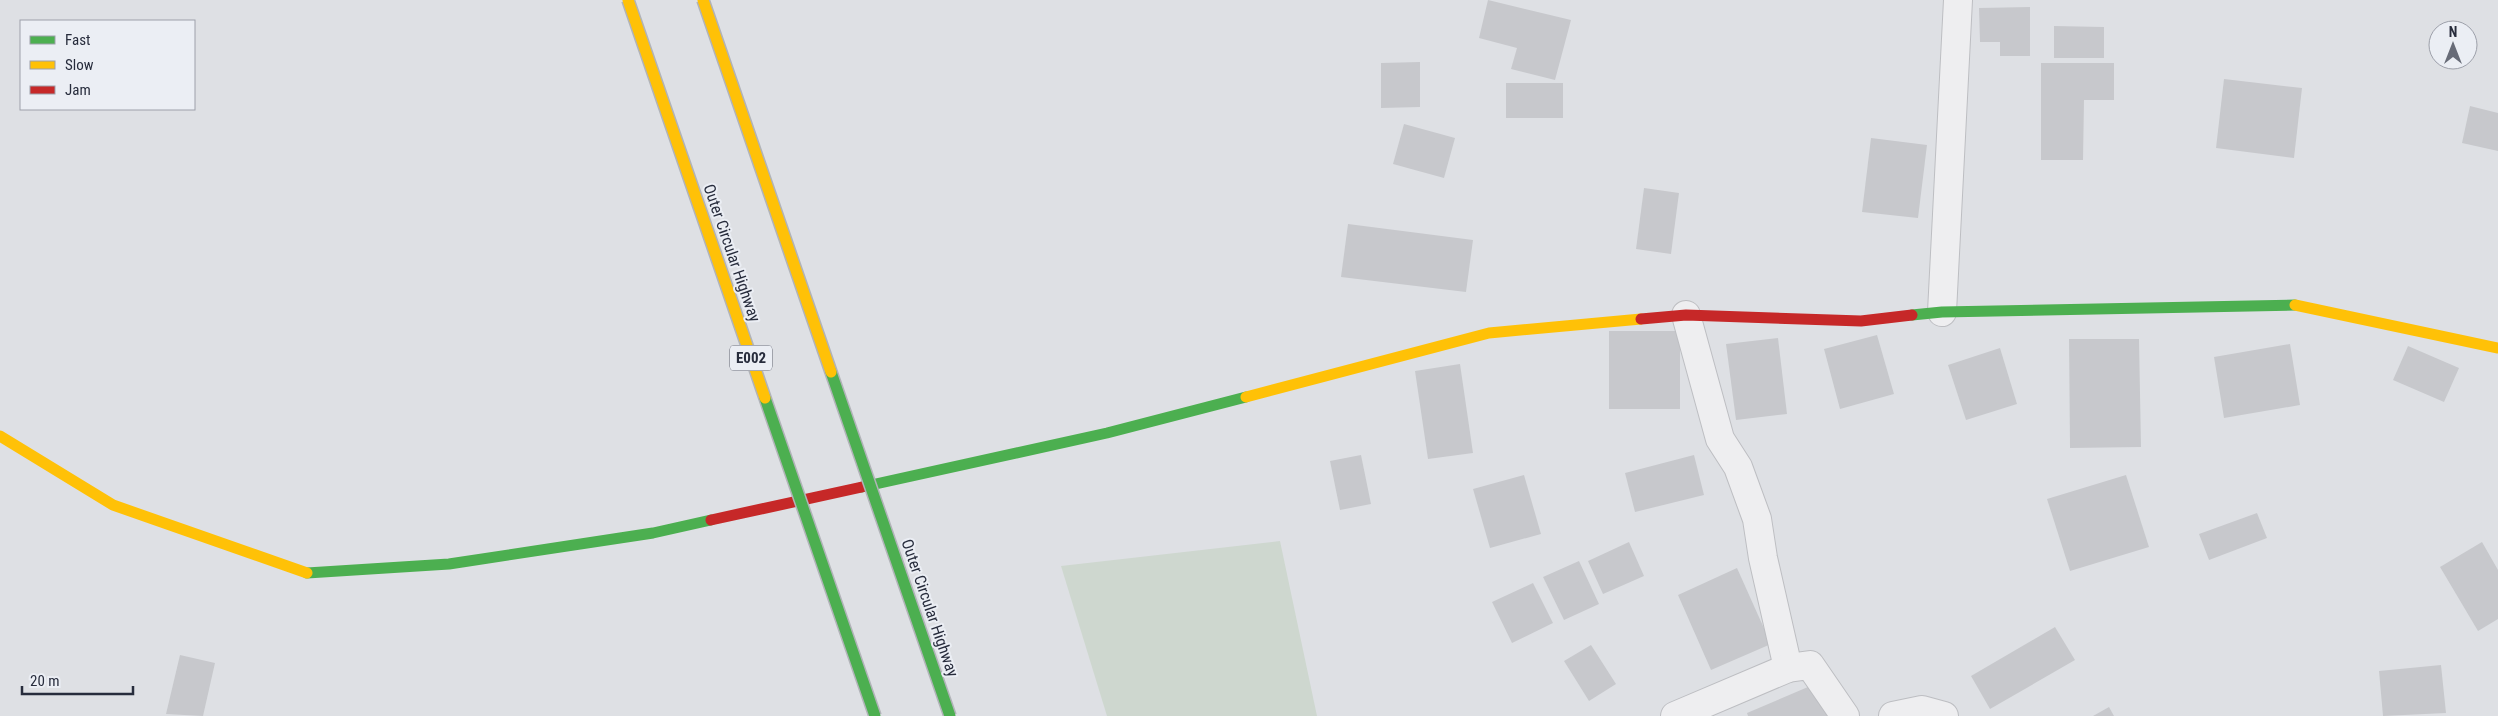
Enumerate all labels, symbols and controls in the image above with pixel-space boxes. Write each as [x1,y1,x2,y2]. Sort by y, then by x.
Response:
legend [20,20,195,110]
north arrow [2428,20,2478,70]
text: N [2449,24,2457,40]
text: Fast [65,31,90,49]
text: Slow [65,56,94,74]
text: Jam [65,81,91,99]
street label: Outer Circular Highway [700,182,765,325]
road number: E002 [730,346,772,370]
street label: Outer Circular Highway [898,537,963,680]
scale bar [22,664,134,696]
text: 20 m [30,672,60,690]

